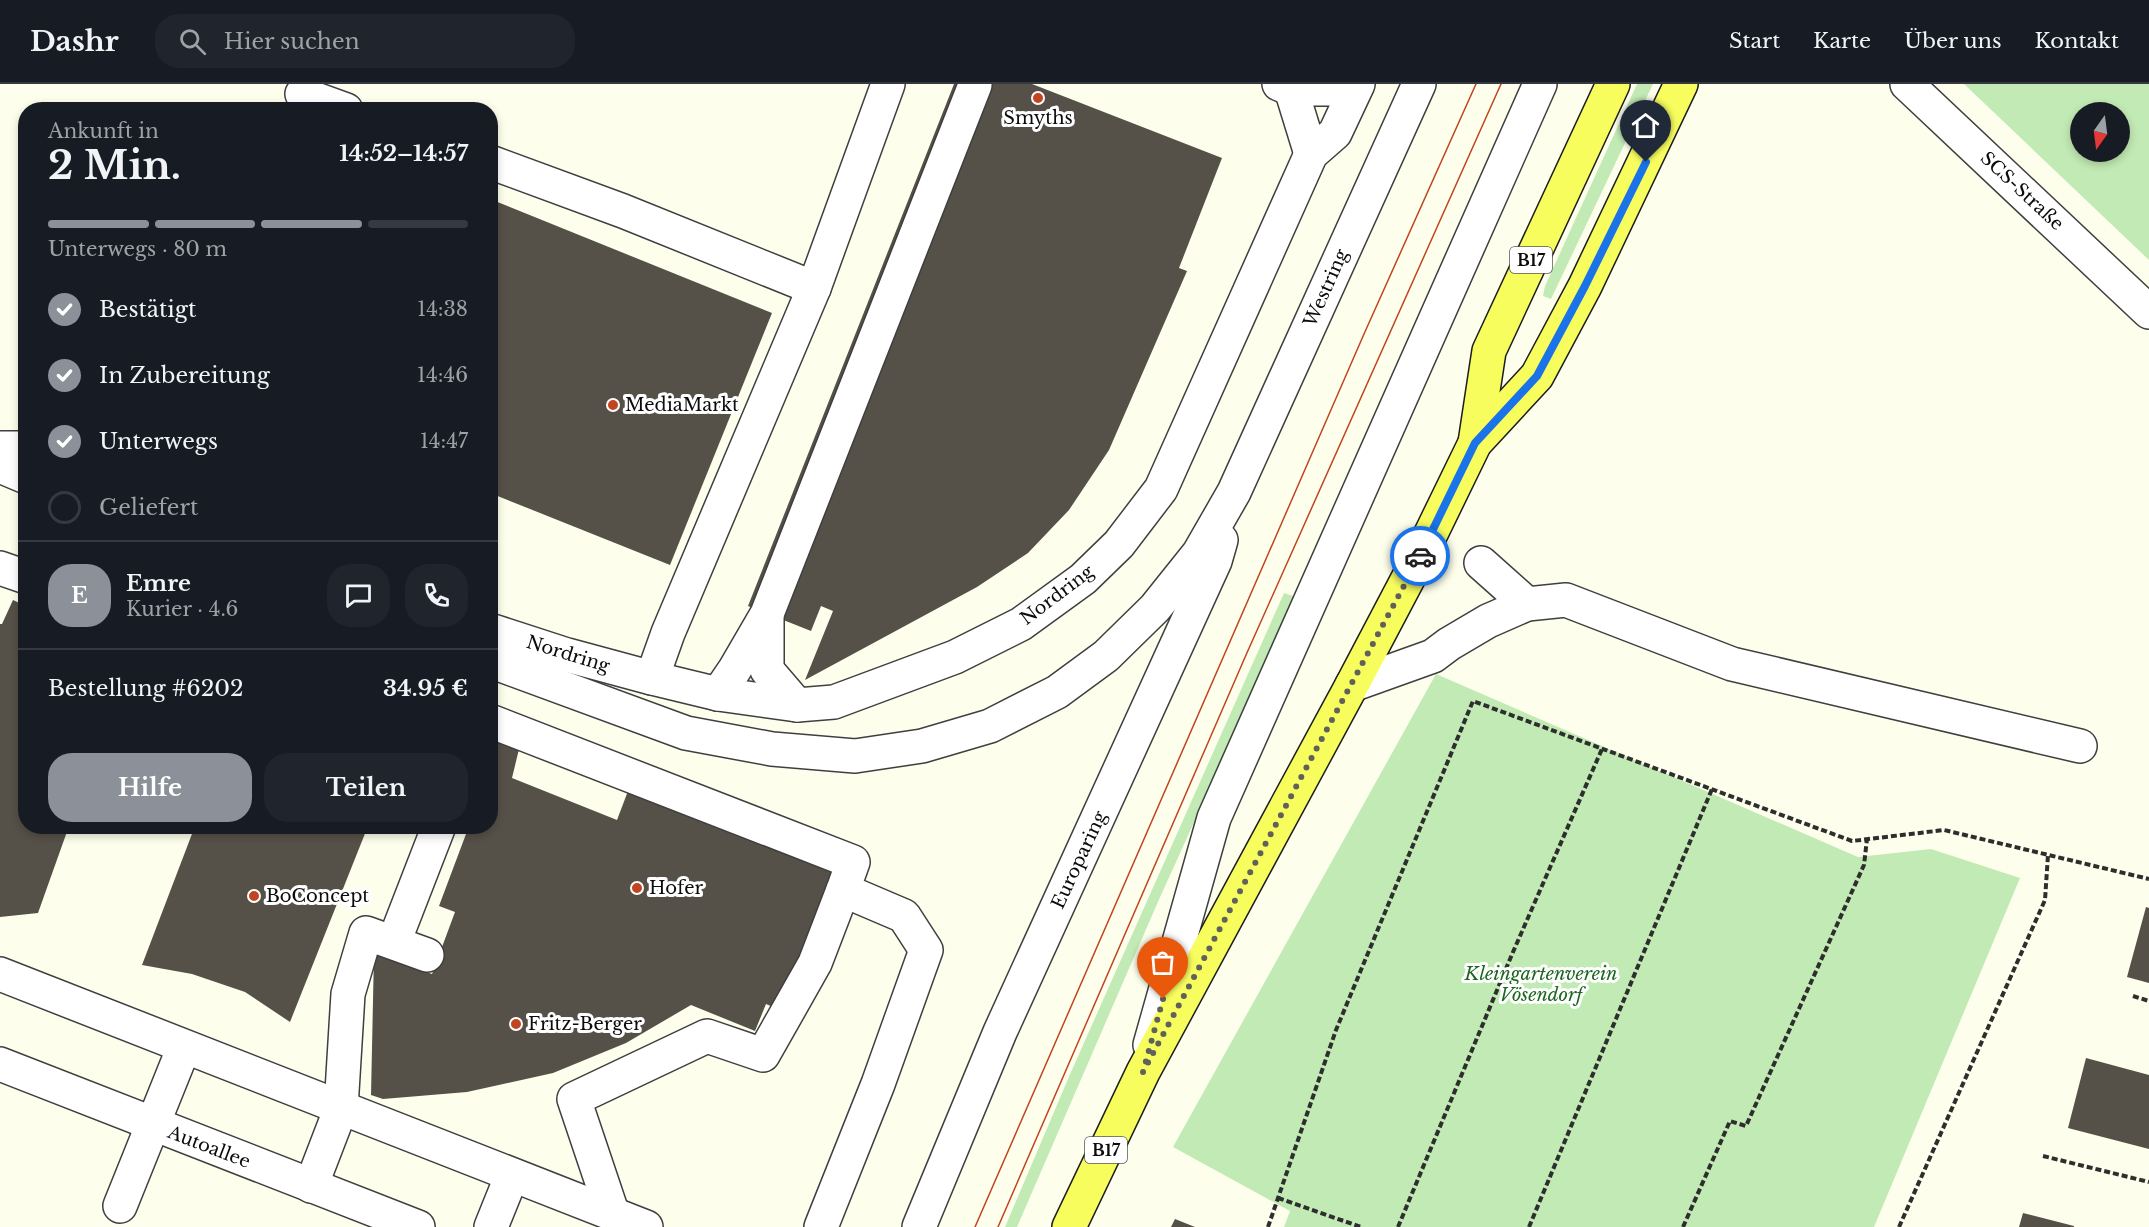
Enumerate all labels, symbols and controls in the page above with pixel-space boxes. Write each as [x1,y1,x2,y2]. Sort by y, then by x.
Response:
search box [155,14,575,68]
text: Dashr [30,24,119,59]
icon: search [176,25,209,58]
text: Hier suchen [224,28,360,55]
text: Start [1729,28,1780,54]
text: Karte [1813,28,1871,54]
text: Über uns [1904,28,2002,54]
text: Kontakt [2035,28,2119,54]
marker: Smyths [1031,91,1045,105]
pin [1620,100,1671,162]
north arrow [2070,102,2130,162]
map controls [2070,102,2130,162]
place label: Smyths [1003,107,1073,129]
icon: home [1629,109,1662,142]
text: Ankunft in [48,119,159,143]
text: 14:52–14:57 [339,140,468,167]
text: 2 Min. [48,141,181,190]
street label: SCS-Straße [1976,147,2068,235]
text: Unterwegs · 80 m [48,237,227,261]
street label: Westring [1299,245,1353,331]
road number: B17 [1510,247,1552,273]
icon: check [48,293,81,326]
text: Bestätigt [99,296,196,323]
text: 14:38 [417,297,468,321]
icon: check [48,359,81,392]
text: In Zubereitung [99,362,270,389]
text: 14:46 [417,363,468,387]
place label: MediaMarkt [625,394,739,416]
marker: MediaMarkt [606,398,620,412]
icon: check [48,425,81,458]
text: Unterwegs [99,428,218,455]
text: 14:47 [420,429,468,453]
text: Geliefert [99,494,198,521]
courier [1390,526,1450,586]
icon: car [1404,540,1437,573]
street label: Nordring [1016,560,1098,630]
button: chat [327,564,390,627]
button: phone [405,564,468,627]
text: Emre [126,570,191,597]
text: E [71,582,88,609]
text: Kurier · 4.6 [126,597,238,621]
street label: Nordring [524,631,613,677]
text: Bestellung #6202 [48,675,243,702]
text: 34.95 € [383,675,468,702]
button: Hilfe [48,753,252,822]
button: Teilen [264,753,468,822]
street label: Europaring [1047,807,1111,912]
place label: Hofer [649,877,703,899]
marker: Hofer [630,881,644,895]
place label: BoConcept [266,885,369,907]
marker: BoConcept [247,889,261,903]
pin [1137,937,1188,999]
icon: bag [1146,946,1179,979]
park label: Kleingartenverein Vösendorf [1464,963,1617,1006]
place label: Fritz-Berger [528,1013,642,1035]
marker: Fritz-Berger [509,1017,523,1031]
street label: Autoallee [164,1121,253,1173]
road number: B17 [1085,1137,1127,1163]

